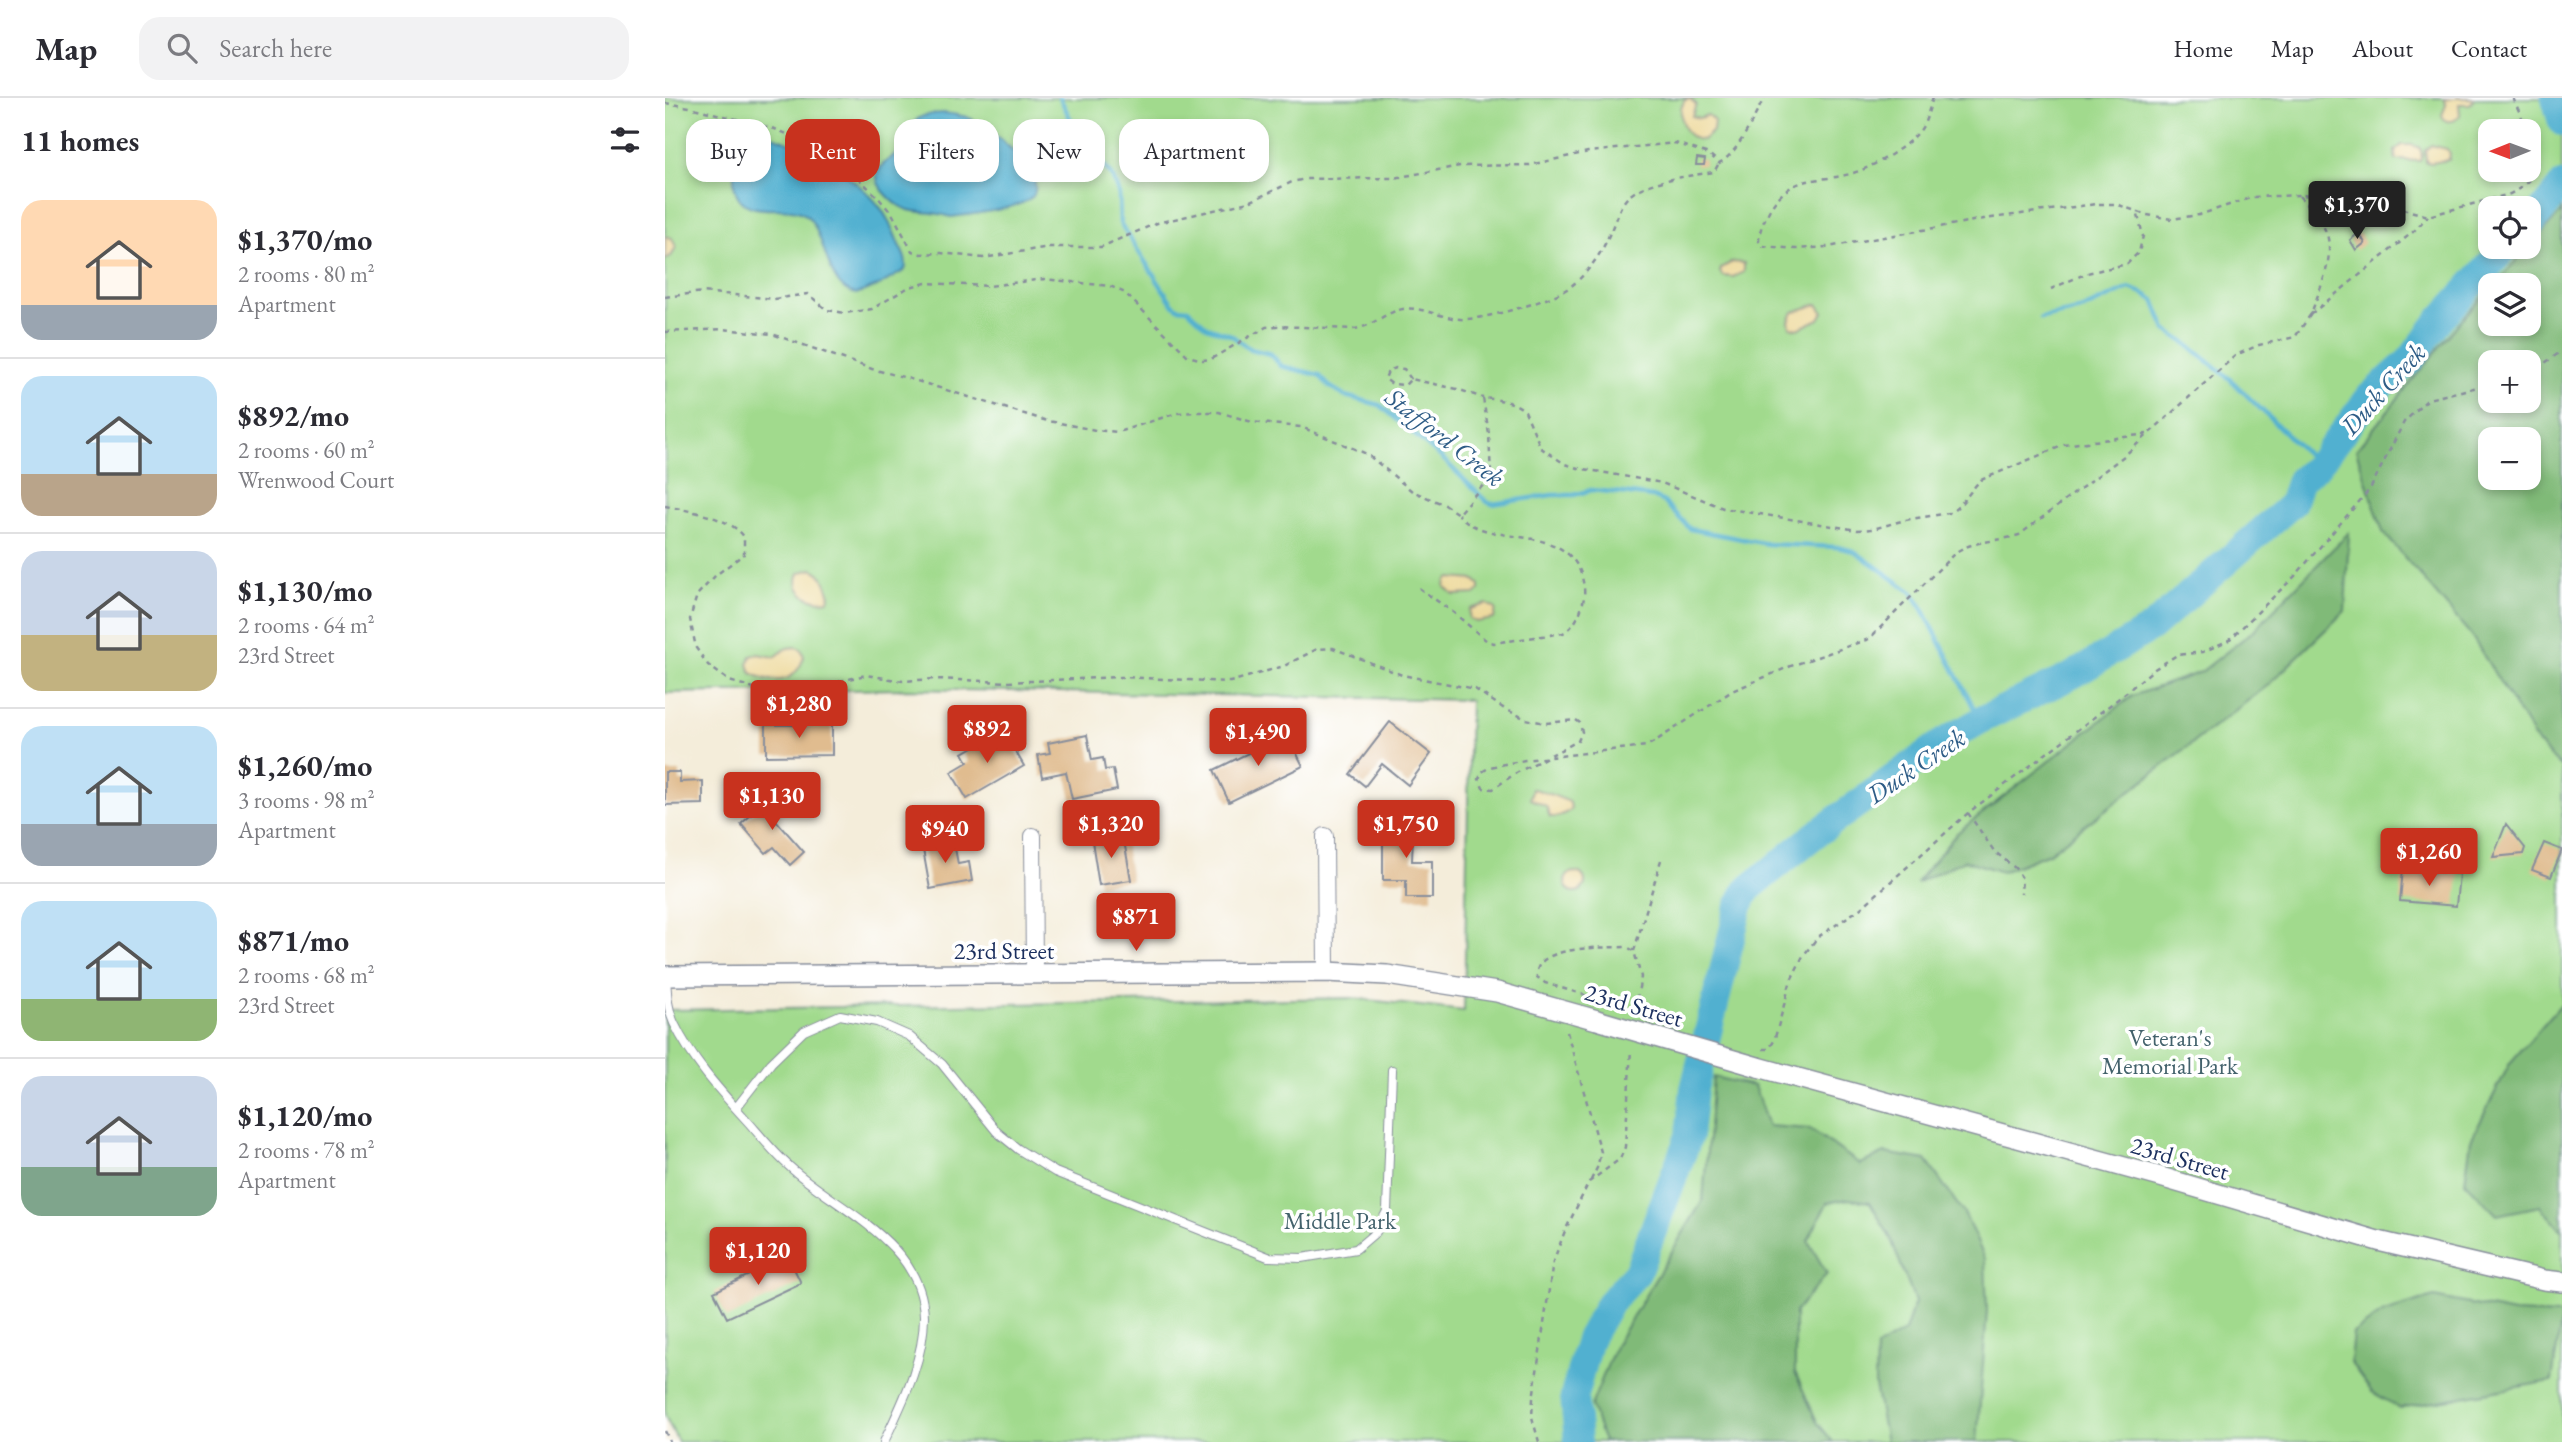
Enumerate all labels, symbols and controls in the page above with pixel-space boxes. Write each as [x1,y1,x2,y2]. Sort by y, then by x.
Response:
search box [139,17,629,80]
text: Map [35,27,97,70]
icon: search [163,29,201,67]
text: Search here [219,31,332,65]
text: Home [2173,33,2233,64]
text: Map [2271,33,2314,64]
text: About [2352,33,2413,64]
text: Contact [2451,33,2527,64]
chip: Buy [686,119,771,182]
chip: Rent [785,119,880,182]
chip: Filters [894,119,999,182]
chip: New [1013,119,1105,182]
chip: Apartment [1119,119,1269,182]
north arrow [2478,119,2541,182]
map controls [2478,119,2541,490]
text: 11 homes [21,121,139,160]
icon: filters [606,121,644,159]
pin: $1,370 [2300,181,2414,241]
text: $1,370 [2325,189,2389,219]
button: locate [2478,196,2541,259]
text: $1,370/mo [238,220,372,259]
icon: home [77,228,161,312]
text: 2 rooms · 80 m² [238,259,375,289]
button: layers [2478,273,2541,336]
text: Apartment [238,289,336,319]
water label: Duck Creek [2332,336,2433,443]
button: + [2478,350,2541,413]
water label: Stafford Creek [1378,379,1512,494]
text: $892/mo [238,396,349,435]
icon: home [77,404,161,488]
button: − [2478,427,2541,490]
text: 2 rooms · 60 m² [238,435,375,465]
text: Wrenwood Court [238,465,394,495]
text: $1,130/mo [238,571,372,610]
icon: home [77,579,161,663]
text: 2 rooms · 64 m² [238,610,375,640]
text: 23rd Street [238,640,335,670]
pin: $1,280 [742,680,856,740]
text: $1,280 [767,688,831,718]
pin: $892 [946,706,1028,765]
pin: $1,490 [1201,708,1315,768]
text: $892 [963,713,1011,743]
text: $1,490 [1226,716,1290,746]
water label: Duck Creek [1859,720,1972,812]
text: $1,260/mo [238,746,372,785]
icon: home [77,754,161,838]
pin: $1,130 [715,772,829,832]
text: $1,130 [740,780,804,810]
text: 3 rooms · 98 m² [238,785,375,815]
pin: $1,320 [1054,800,1168,860]
pin: $1,750 [1349,800,1463,860]
pin: $940 [904,806,986,865]
text: $1,320 [1079,808,1143,838]
text: $1,750 [1374,808,1438,838]
text: $940 [921,813,969,843]
text: Apartment [238,815,336,845]
pin: $1,260 [2372,828,2486,888]
text: $1,260 [2397,836,2461,866]
pin: $871 [1095,894,1177,953]
text: $871 [1112,901,1160,931]
text: $871/mo [238,921,349,960]
icon: home [77,929,161,1013]
street label: 23rd Street [954,935,1055,966]
text: 2 rooms · 68 m² [238,960,375,990]
street label: 23rd Street [1581,976,1687,1034]
text: 23rd Street [238,990,335,1020]
park label: Veteran's Memorial Park [2102,1022,2239,1081]
text: $1,120/mo [238,1096,372,1135]
icon: home [77,1104,161,1188]
street label: 23rd Street [2127,1129,2233,1187]
text: 2 rooms · 78 m² [238,1135,375,1165]
text: Apartment [238,1165,336,1195]
park label: Middle Park [1284,1205,1397,1236]
pin: $1,120 [701,1228,815,1287]
text: $1,120 [726,1235,790,1265]

